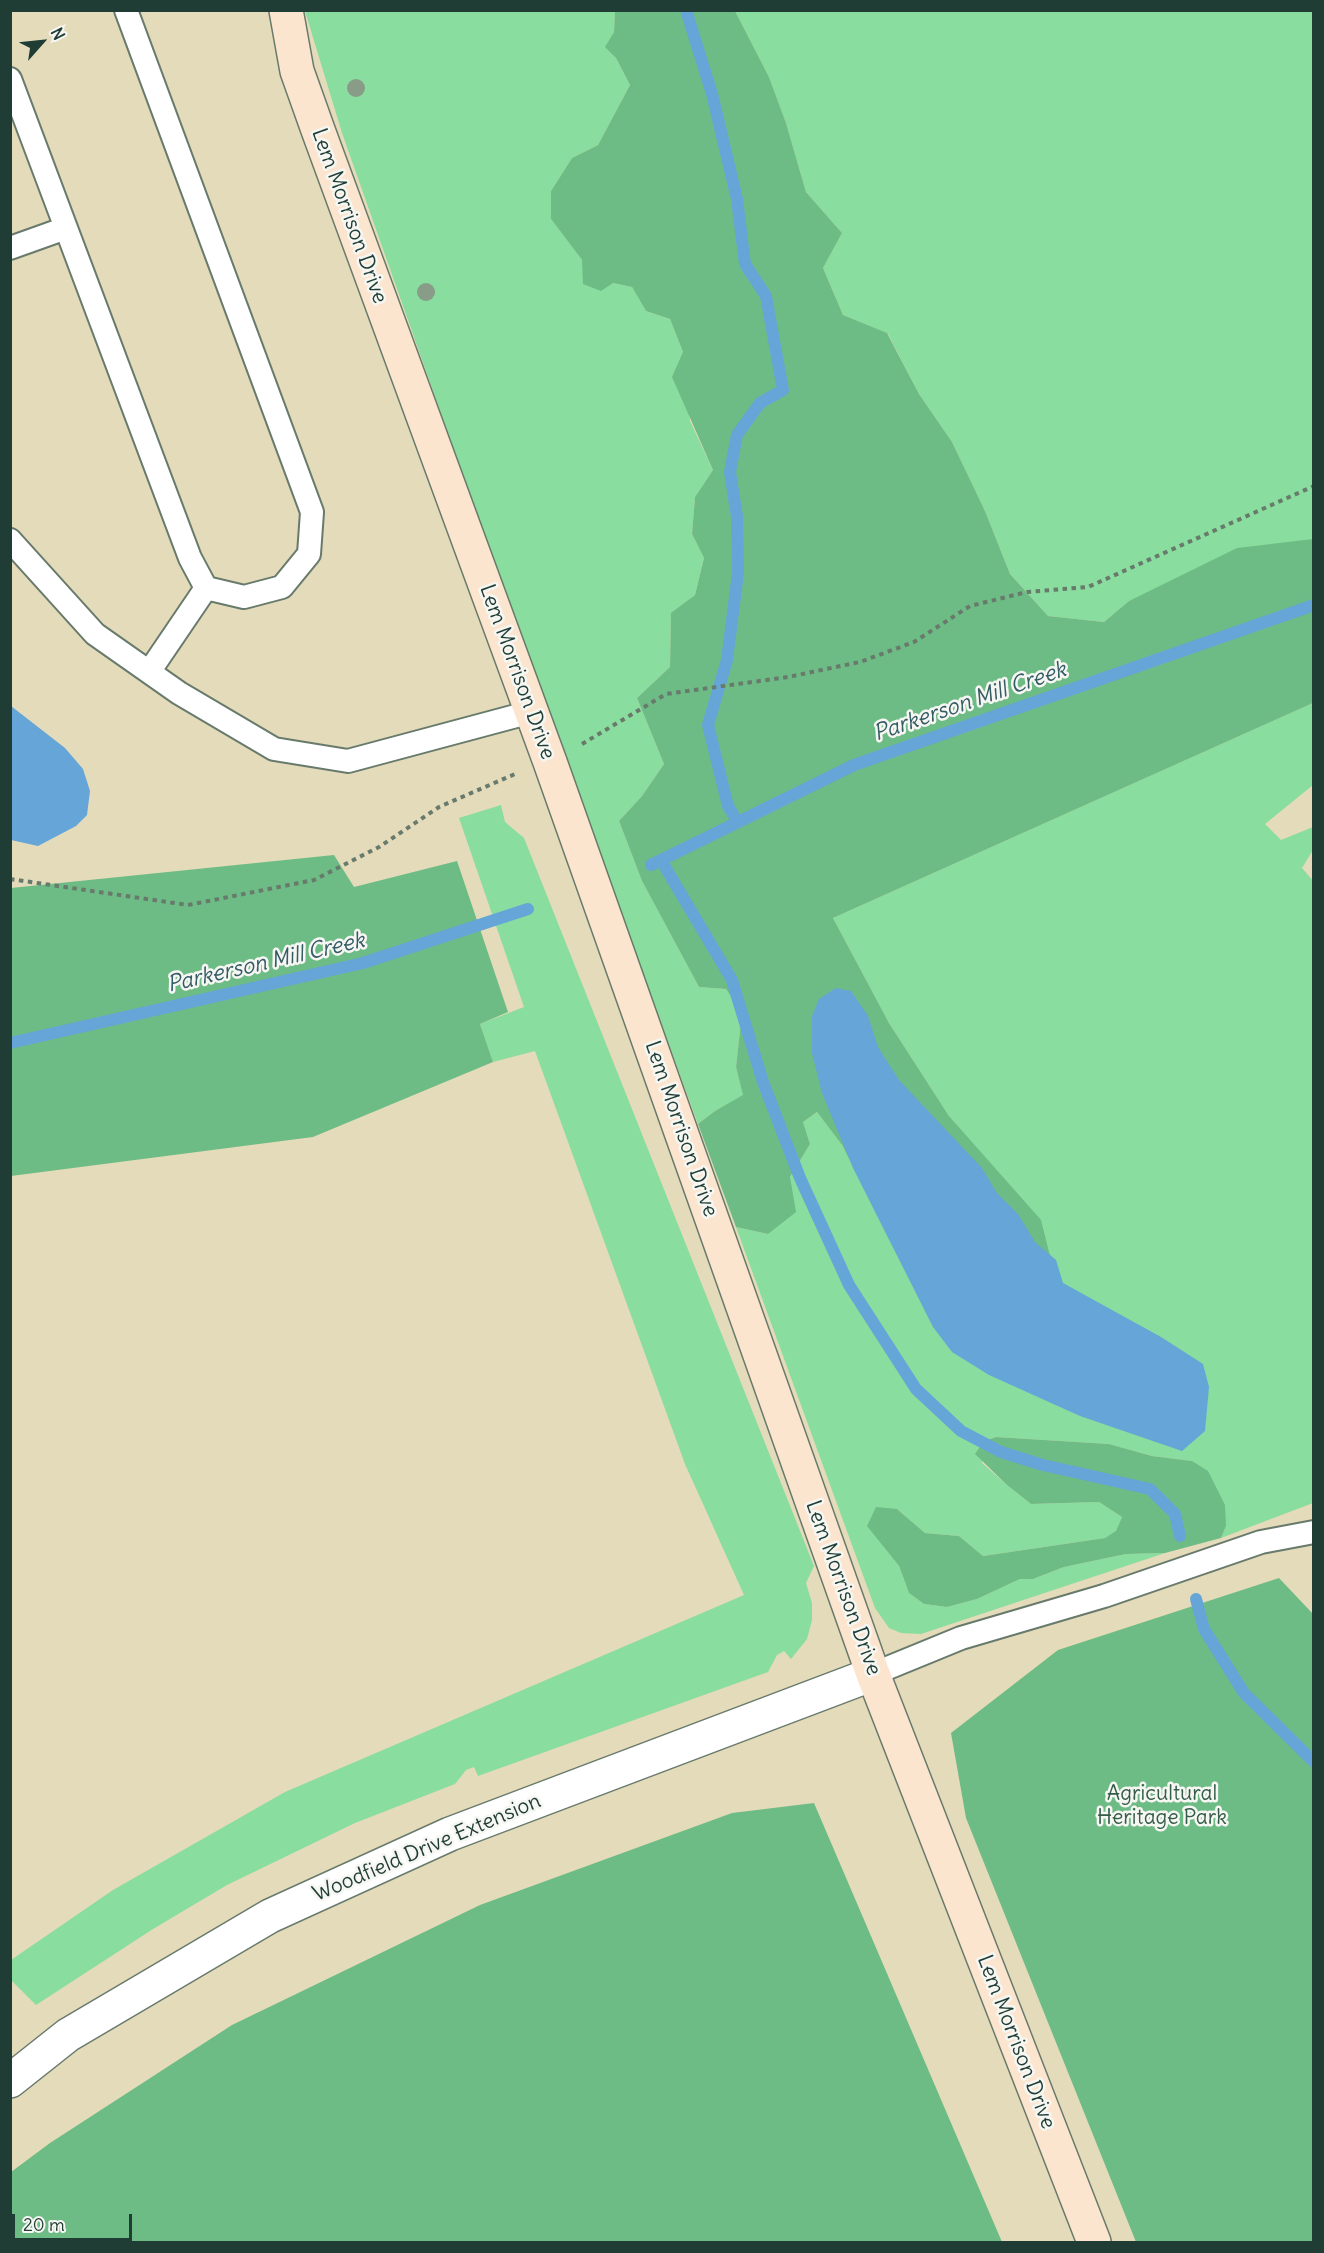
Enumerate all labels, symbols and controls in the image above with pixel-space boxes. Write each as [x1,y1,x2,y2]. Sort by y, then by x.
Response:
north arrow [12,12,72,72]
text: N [47,24,69,43]
street label: Lem Morrison Drive [306,125,392,307]
street label: Lem Morrison Drive [474,581,560,763]
water label: Parkerson Mill Creek [870,657,1070,747]
water label: Parkerson Mill Creek [165,927,367,999]
street label: Lem Morrison Drive [639,1038,723,1220]
street label: Lem Morrison Drive [800,1497,886,1679]
park label: Agricultural Heritage Park [1097,1781,1227,1831]
street label: Woodfield Drive Extension [309,1789,545,1907]
street label: Lem Morrison Drive [971,1952,1061,2132]
scale bar [15,2202,135,2240]
text: 20 m [23,2213,65,2236]

